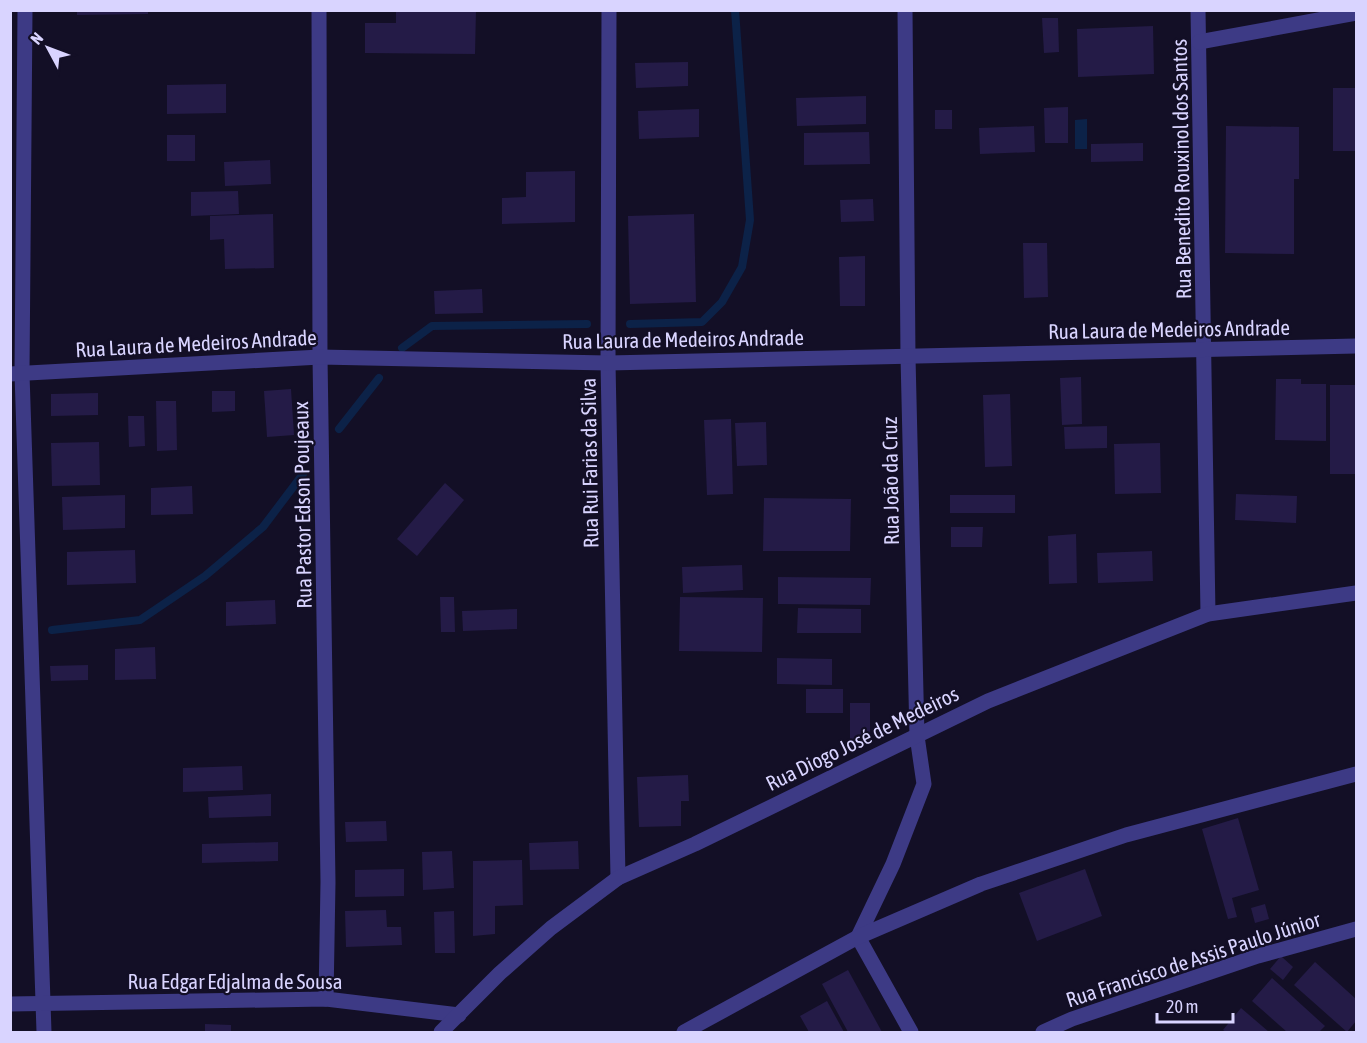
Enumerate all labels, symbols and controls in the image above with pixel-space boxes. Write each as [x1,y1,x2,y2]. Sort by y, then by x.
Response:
north arrow [18,18,78,78]
text: N [27,29,47,48]
street label: Rua Benedito Rouxinol dos Santos [1167,39,1195,299]
street label: Rua Laura de Medeiros Andrade [1048,315,1290,343]
street label: Rua Laura de Medeiros Andrade [75,325,317,361]
street label: Rua Laura de Medeiros Andrade [562,325,804,353]
street label: Rua Rui Farias da Silva [576,378,602,548]
street label: Rua Pastor Edson Poujeaux [288,401,316,609]
street label: Rua João da Cruz [877,416,903,545]
street label: Rua Diogo José de Medeiros [762,681,962,795]
street label: Rua Francisco de Assis Paulo Júnior [1063,906,1324,1012]
street label: Rua Edgar Edjalma de Sousa [128,969,342,993]
scale bar [1157,986,1234,1024]
text: 20 m [1166,996,1198,1017]

